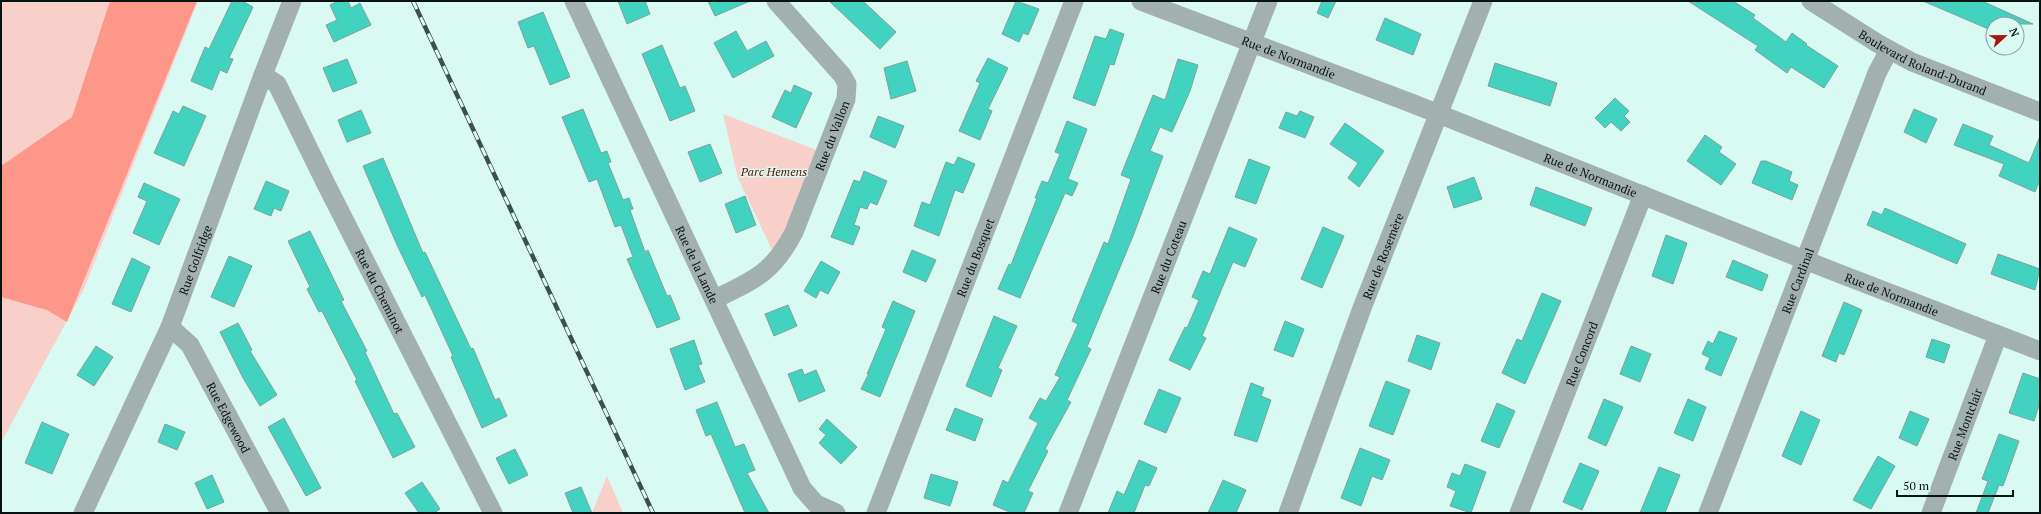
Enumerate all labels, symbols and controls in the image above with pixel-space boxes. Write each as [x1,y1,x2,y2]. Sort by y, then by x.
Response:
north arrow [1985,16,2025,56]
street label: Boulevard Roland-Durand [1856,26,1989,98]
text: N [2006,26,2023,39]
street label: Rue de Normandie [1240,32,1338,81]
street label: Rue du Vallon [811,98,852,173]
street label: Rue de Normandie [1542,149,1639,200]
park label: Parc Hemens [740,164,807,179]
street label: Rue de Rosemère [1359,211,1406,301]
street label: Rue du Bosquet [953,215,997,299]
street label: Rue du Coteau [1147,218,1189,296]
street label: Rue Golfridge [175,223,215,297]
street label: Rue de la Lande [673,223,722,306]
street label: Rue Cardinal [1778,245,1817,315]
street label: Rue du Cheminot [353,246,408,336]
street label: Rue de Normandie [1843,269,1941,319]
street label: Rue Concord [1562,319,1601,388]
street label: Rue Edgewood [204,379,254,456]
street label: Rue Montclair [1944,386,1985,462]
scale bar [1897,472,2013,498]
text: 50 m [1903,478,1930,493]

